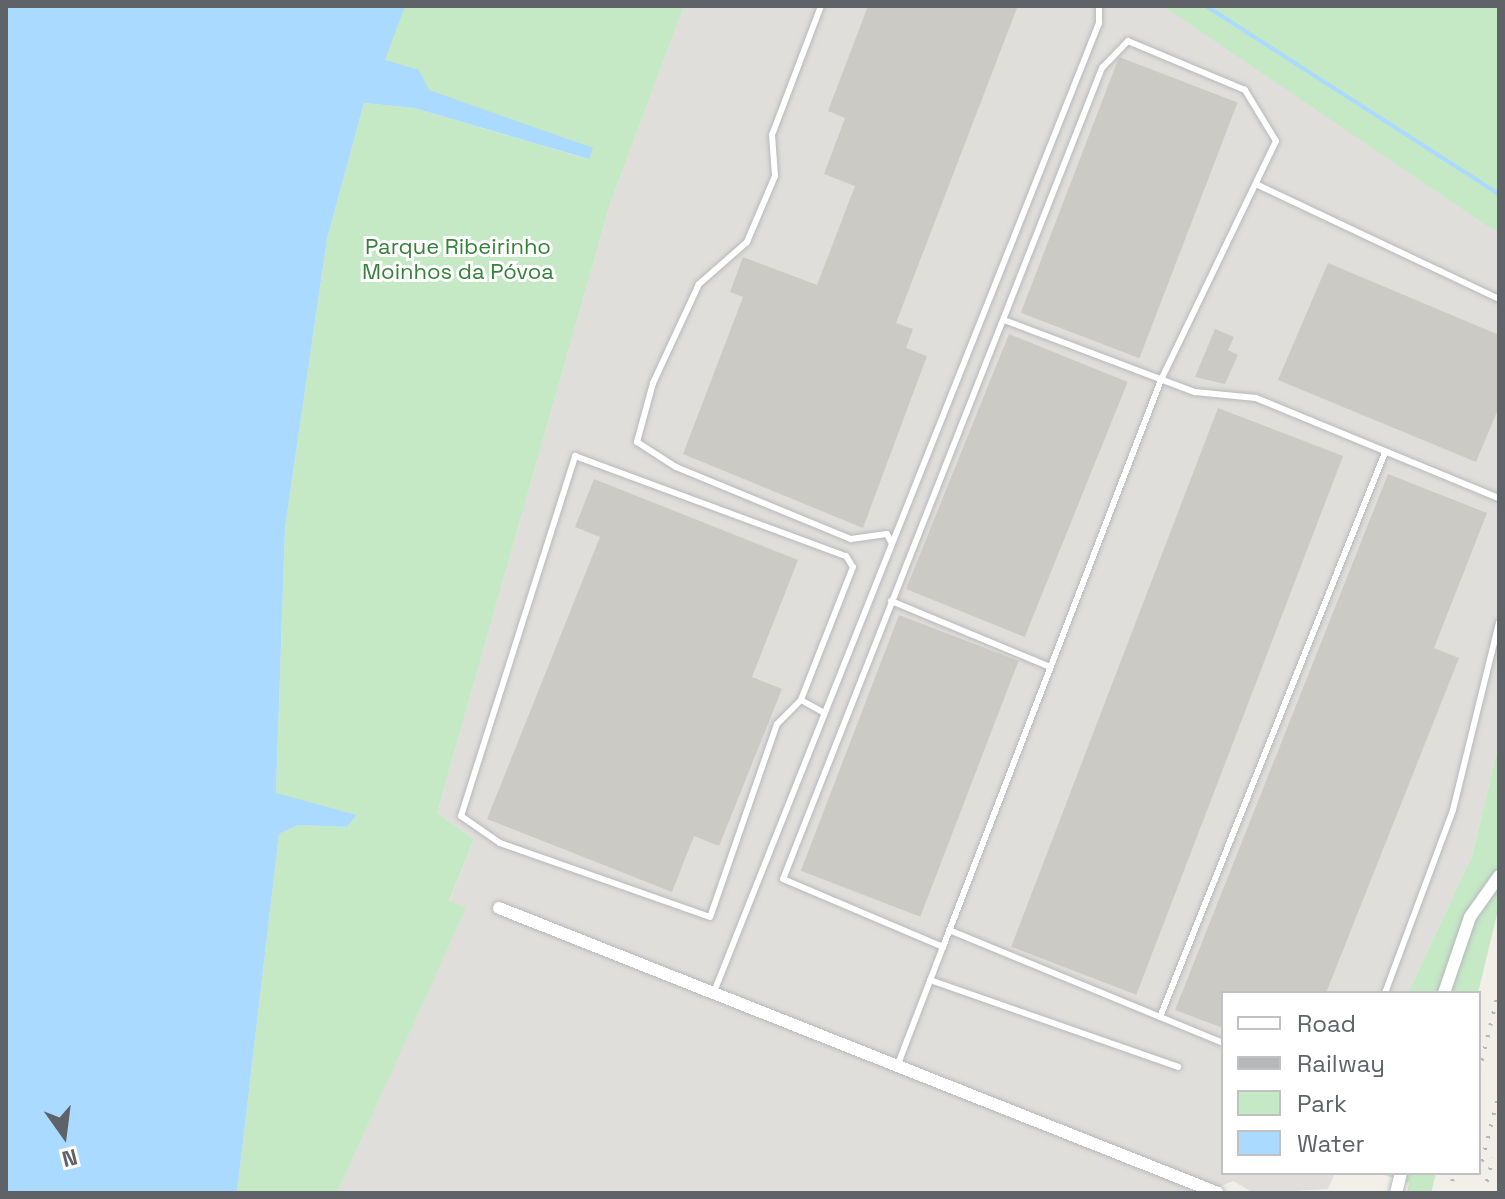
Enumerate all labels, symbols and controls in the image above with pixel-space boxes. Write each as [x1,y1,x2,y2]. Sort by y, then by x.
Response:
park label: Parque Ribeirinho Moinhos da Póvoa [362,233,554,284]
legend [1221,991,1481,1175]
text: Road [1297,1008,1356,1039]
text: Railway [1297,1048,1385,1079]
text: Park [1297,1088,1347,1119]
north arrow [24,1095,104,1175]
text: Water [1297,1128,1365,1159]
text: N [59,1143,80,1174]

